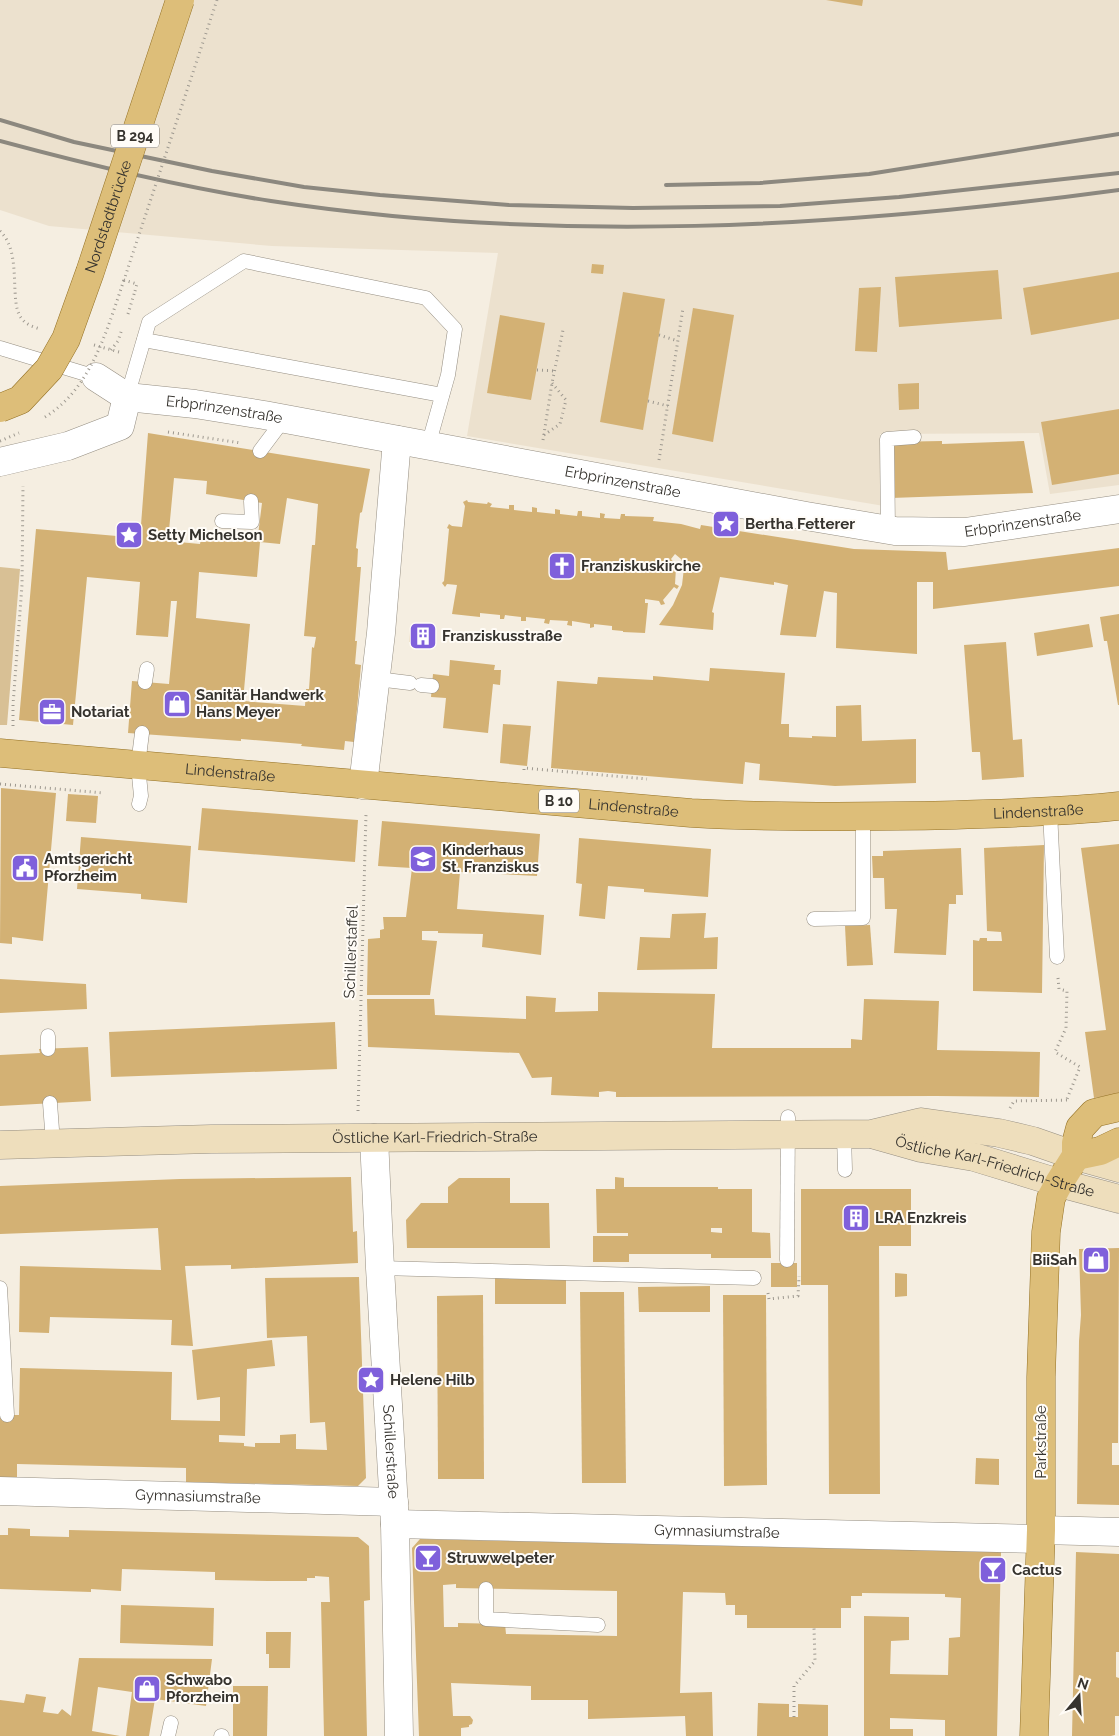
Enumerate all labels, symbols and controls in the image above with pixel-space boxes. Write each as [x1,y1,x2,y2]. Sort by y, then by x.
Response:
road number: B 294 [111,124,159,148]
street label: Nordstadtbrücke [81,158,135,275]
street label: Erbprinzenstraße [165,392,284,427]
street label: Erbprinzenstraße [563,462,682,502]
street label: Erbprinzenstraße [963,506,1082,541]
place icon: Bertha Fetterer [711,509,741,539]
place label: Bertha Fetterer [745,515,855,533]
place icon: Setty Michelson [114,520,144,550]
place label: Setty Michelson [148,526,263,544]
church icon: Franziskuskirche [547,551,577,581]
place label: Franziskuskirche [581,557,701,575]
building icon: Franziskusstraße [408,621,438,651]
place label: Franziskusstraße [442,627,562,645]
place label: Sanitär Handwerk Hans Meyer [196,686,325,721]
shop icon: Sanitär Handwerk Hans Meyer [162,689,192,719]
office icon: Notariat [37,697,67,727]
place label: Notariat [71,703,130,721]
street label: Lindenstraße [184,760,276,786]
road number: B 10 [539,789,579,812]
street label: Lindenstraße [588,795,680,821]
street label: Lindenstraße [993,800,1084,823]
place label: Kinderhaus St. Franziskus [442,841,539,876]
school or university icon: Kinderhaus St. Franziskus [408,844,438,874]
place label: Amtsgericht Pforzheim [44,850,133,885]
public building icon: Amtsgericht Pforzheim [10,853,40,883]
street label: Schillerstaffel [340,904,362,999]
street label: Östliche Karl-Friedrich-Straße [332,1128,538,1147]
street label: Östliche Karl-Friedrich-Straße [893,1131,1096,1201]
building icon: LRA Enzkreis [841,1203,871,1233]
place label: LRA Enzkreis [875,1209,967,1227]
shop icon: BiiSah [1081,1245,1111,1275]
place label: BiiSah [1032,1251,1077,1269]
place icon: Helene Hilb [356,1365,386,1395]
place label: Helene Hilb [390,1371,475,1389]
street label: Schillerstraße [379,1404,403,1499]
street label: Parkstraße [1032,1405,1050,1479]
street label: Gymnasiumstraße [135,1486,261,1507]
street label: Gymnasiumstraße [654,1521,780,1542]
bar icon: Struwwelpeter [413,1543,443,1573]
place label: Struwwelpeter [447,1549,555,1567]
bar icon: Cactus [978,1555,1008,1585]
place label: Cactus [1012,1561,1062,1579]
place label: Schwabo Pforzheim [166,1671,239,1706]
north arrow [1054,1671,1104,1721]
shop icon: Schwabo Pforzheim [132,1674,162,1704]
text: N [1075,1674,1091,1693]

